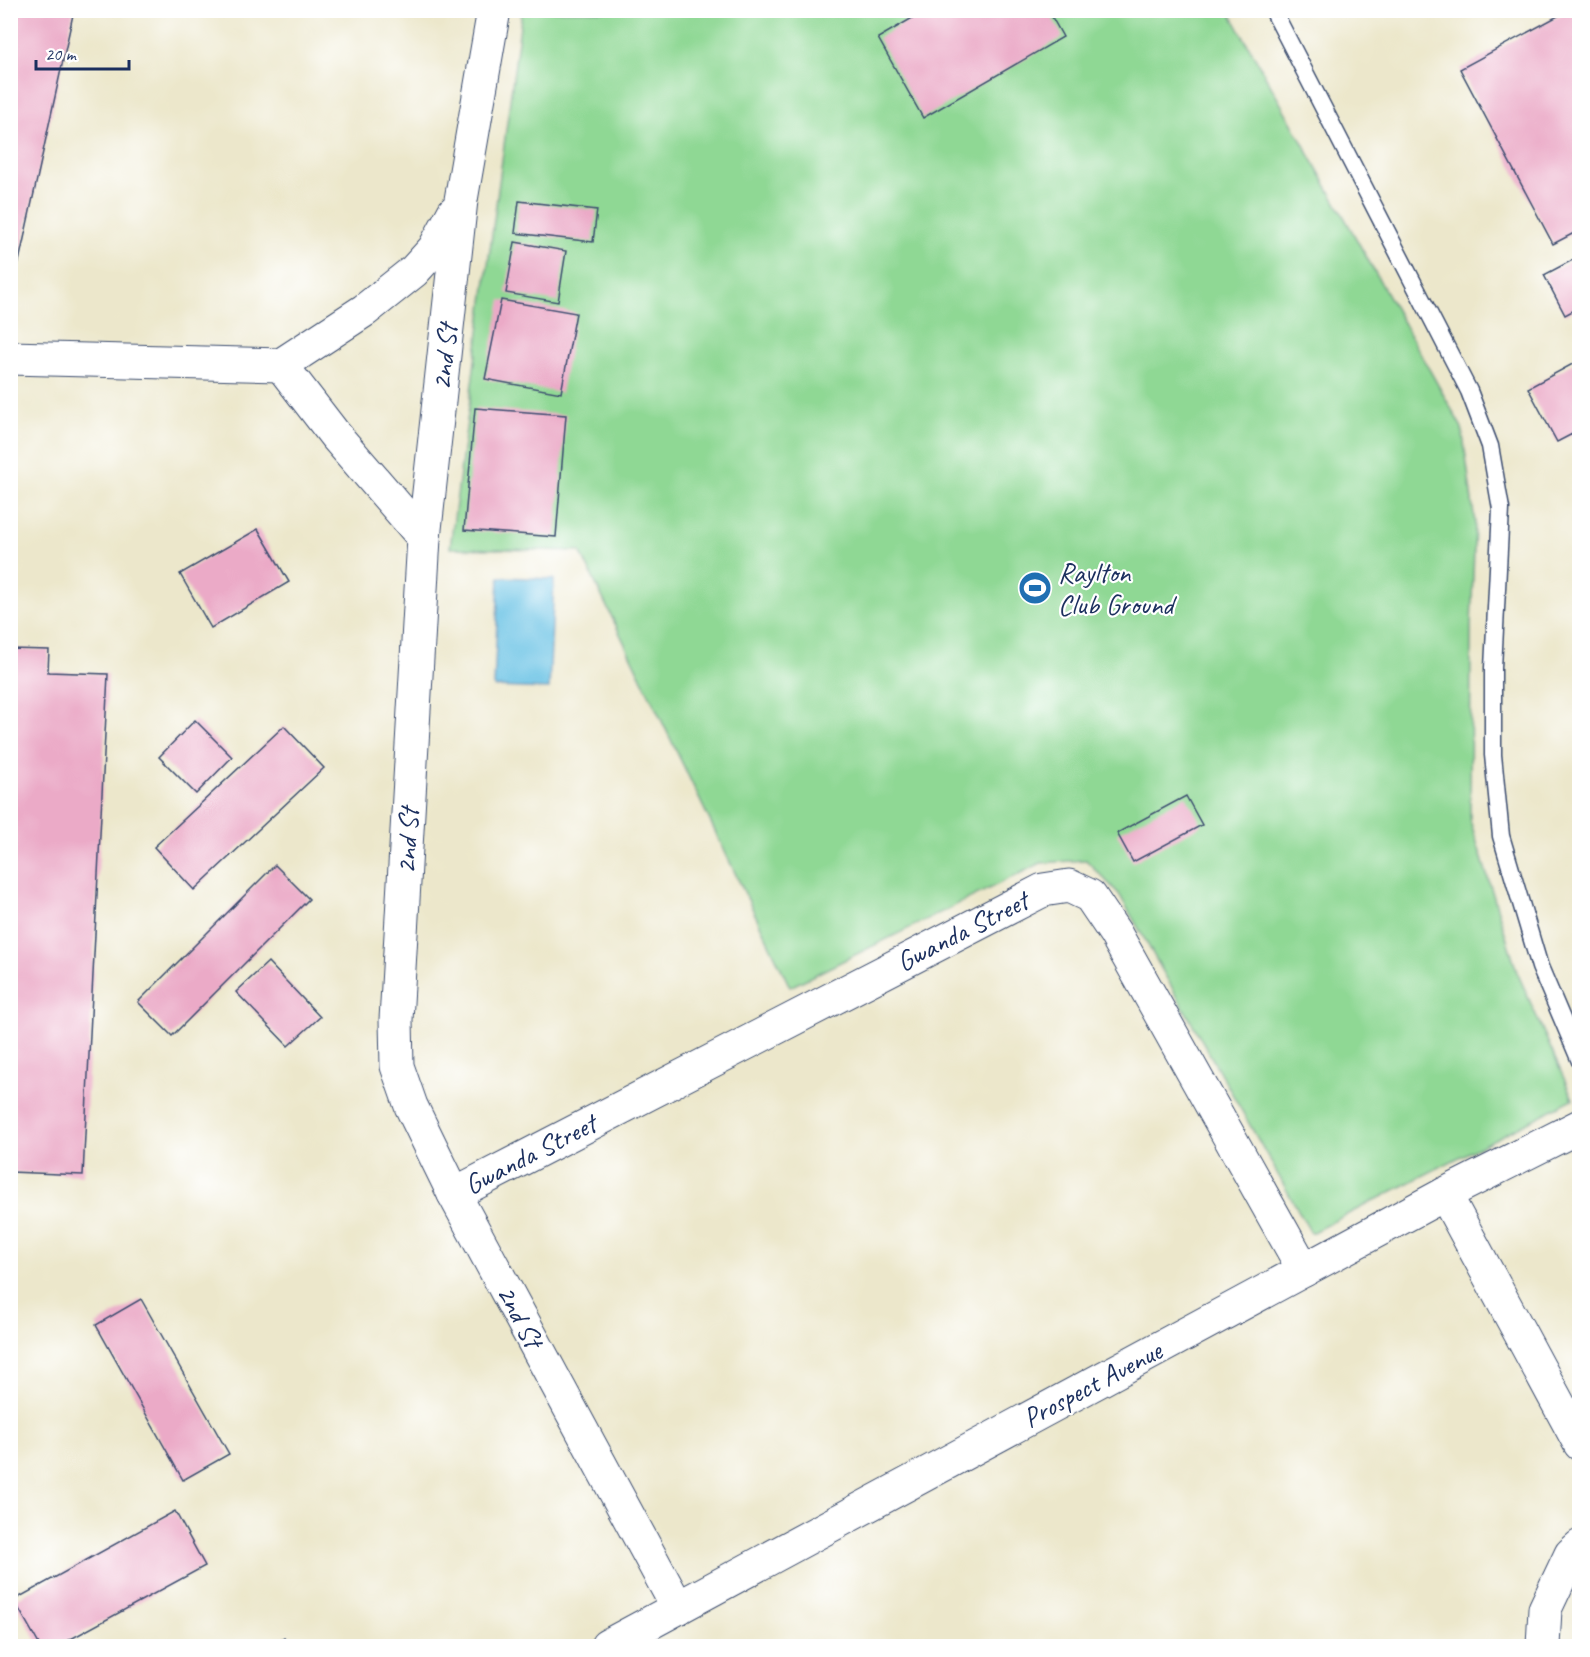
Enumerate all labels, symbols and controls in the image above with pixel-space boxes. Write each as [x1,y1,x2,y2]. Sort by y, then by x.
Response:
scale bar [36,33,129,71]
text: 20 m [45,43,78,65]
street label: 2nd St [423,319,465,392]
place label: Raylton Club Ground [1058,555,1177,622]
sports icon: Raylton Club Ground [1017,570,1053,606]
street label: 2nd St [388,803,426,875]
street label: Gwanda Street [890,881,1037,979]
street label: Gwanda Street [458,1104,605,1202]
street label: 2nd St [489,1279,553,1357]
street label: Prospect Avenue [1017,1332,1169,1435]

